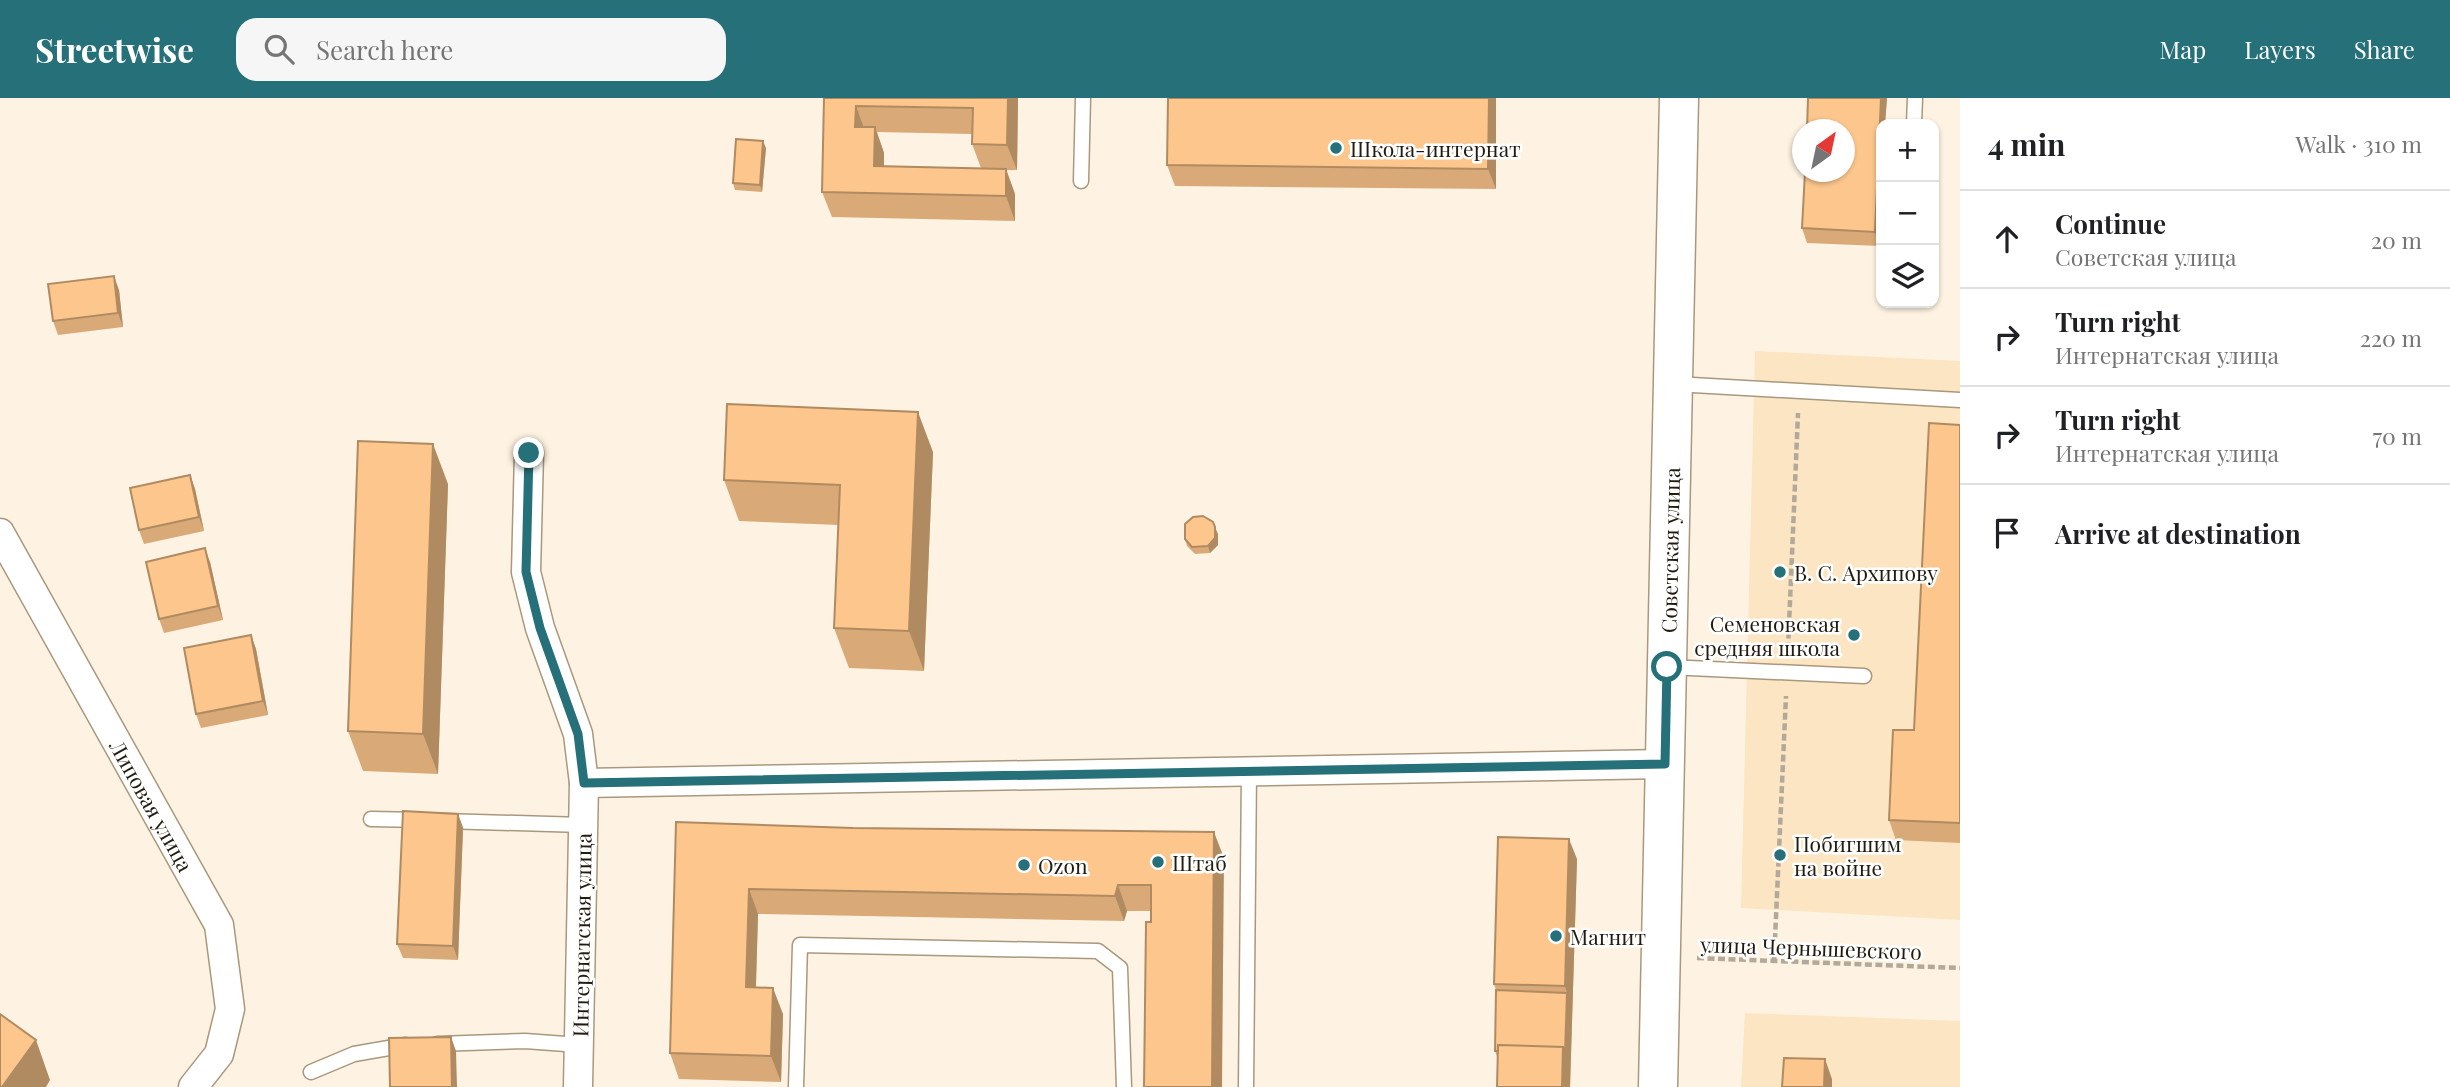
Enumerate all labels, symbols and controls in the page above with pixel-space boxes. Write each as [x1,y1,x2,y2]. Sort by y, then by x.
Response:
search box [236,18,726,81]
text: Streetwise [35,27,194,71]
icon: search [260,30,298,68]
text: Search here [316,32,453,67]
text: Map [2160,33,2206,65]
text: Layers [2244,33,2316,65]
text: Share [2354,33,2415,65]
north arrow [1792,119,1855,182]
map controls [1876,119,1939,308]
button: + [1876,119,1939,182]
text: 4 min [1988,124,2066,164]
text: Walk · 310 m [2296,128,2422,159]
place label: Школа-интернат [1350,134,1521,162]
marker: Школа-интернат [1328,140,1344,156]
button: − [1876,182,1939,245]
text: Continue [2055,206,2166,241]
icon: ahead [1988,220,2026,258]
text: 20 m [2371,224,2422,255]
text: Советская улица [2055,241,2236,272]
button: layers [1876,245,1939,308]
text: Turn right [2055,304,2181,339]
icon: right [1988,318,2026,356]
text: 220 m [2360,322,2422,353]
text: Интернатская улица [2055,339,2279,370]
text: Turn right [2055,402,2181,437]
icon: right [1988,416,2026,454]
text: 70 m [2373,420,2422,451]
route end [513,437,544,468]
text: Интернатская улица [2055,437,2279,468]
street label: Советская улица [1654,466,1685,633]
icon: arrive [1988,514,2026,552]
text: Arrive at destination [2055,516,2301,551]
place label: В. С. Архипову [1794,558,1938,586]
marker: В. С. Архипову [1772,564,1788,580]
place label: Семеновская средняя школа [1694,609,1841,661]
marker: Семеновская средняя школа [1846,627,1862,643]
route start [1651,651,1682,682]
street label: Липовая улица [104,733,201,877]
place label: Побигшим на войне [1794,829,1902,881]
street label: Интернатская улица [565,832,597,1037]
marker: Побигшим на войне [1772,847,1788,863]
place label: Штаб [1172,848,1227,876]
place label: Ozon [1038,851,1088,879]
marker: Штаб [1150,854,1166,870]
marker: Ozon [1016,857,1032,873]
place label: Магнит [1570,922,1646,950]
marker: Магнит [1548,928,1564,944]
street label: улица Чернышевского [1699,929,1922,965]

